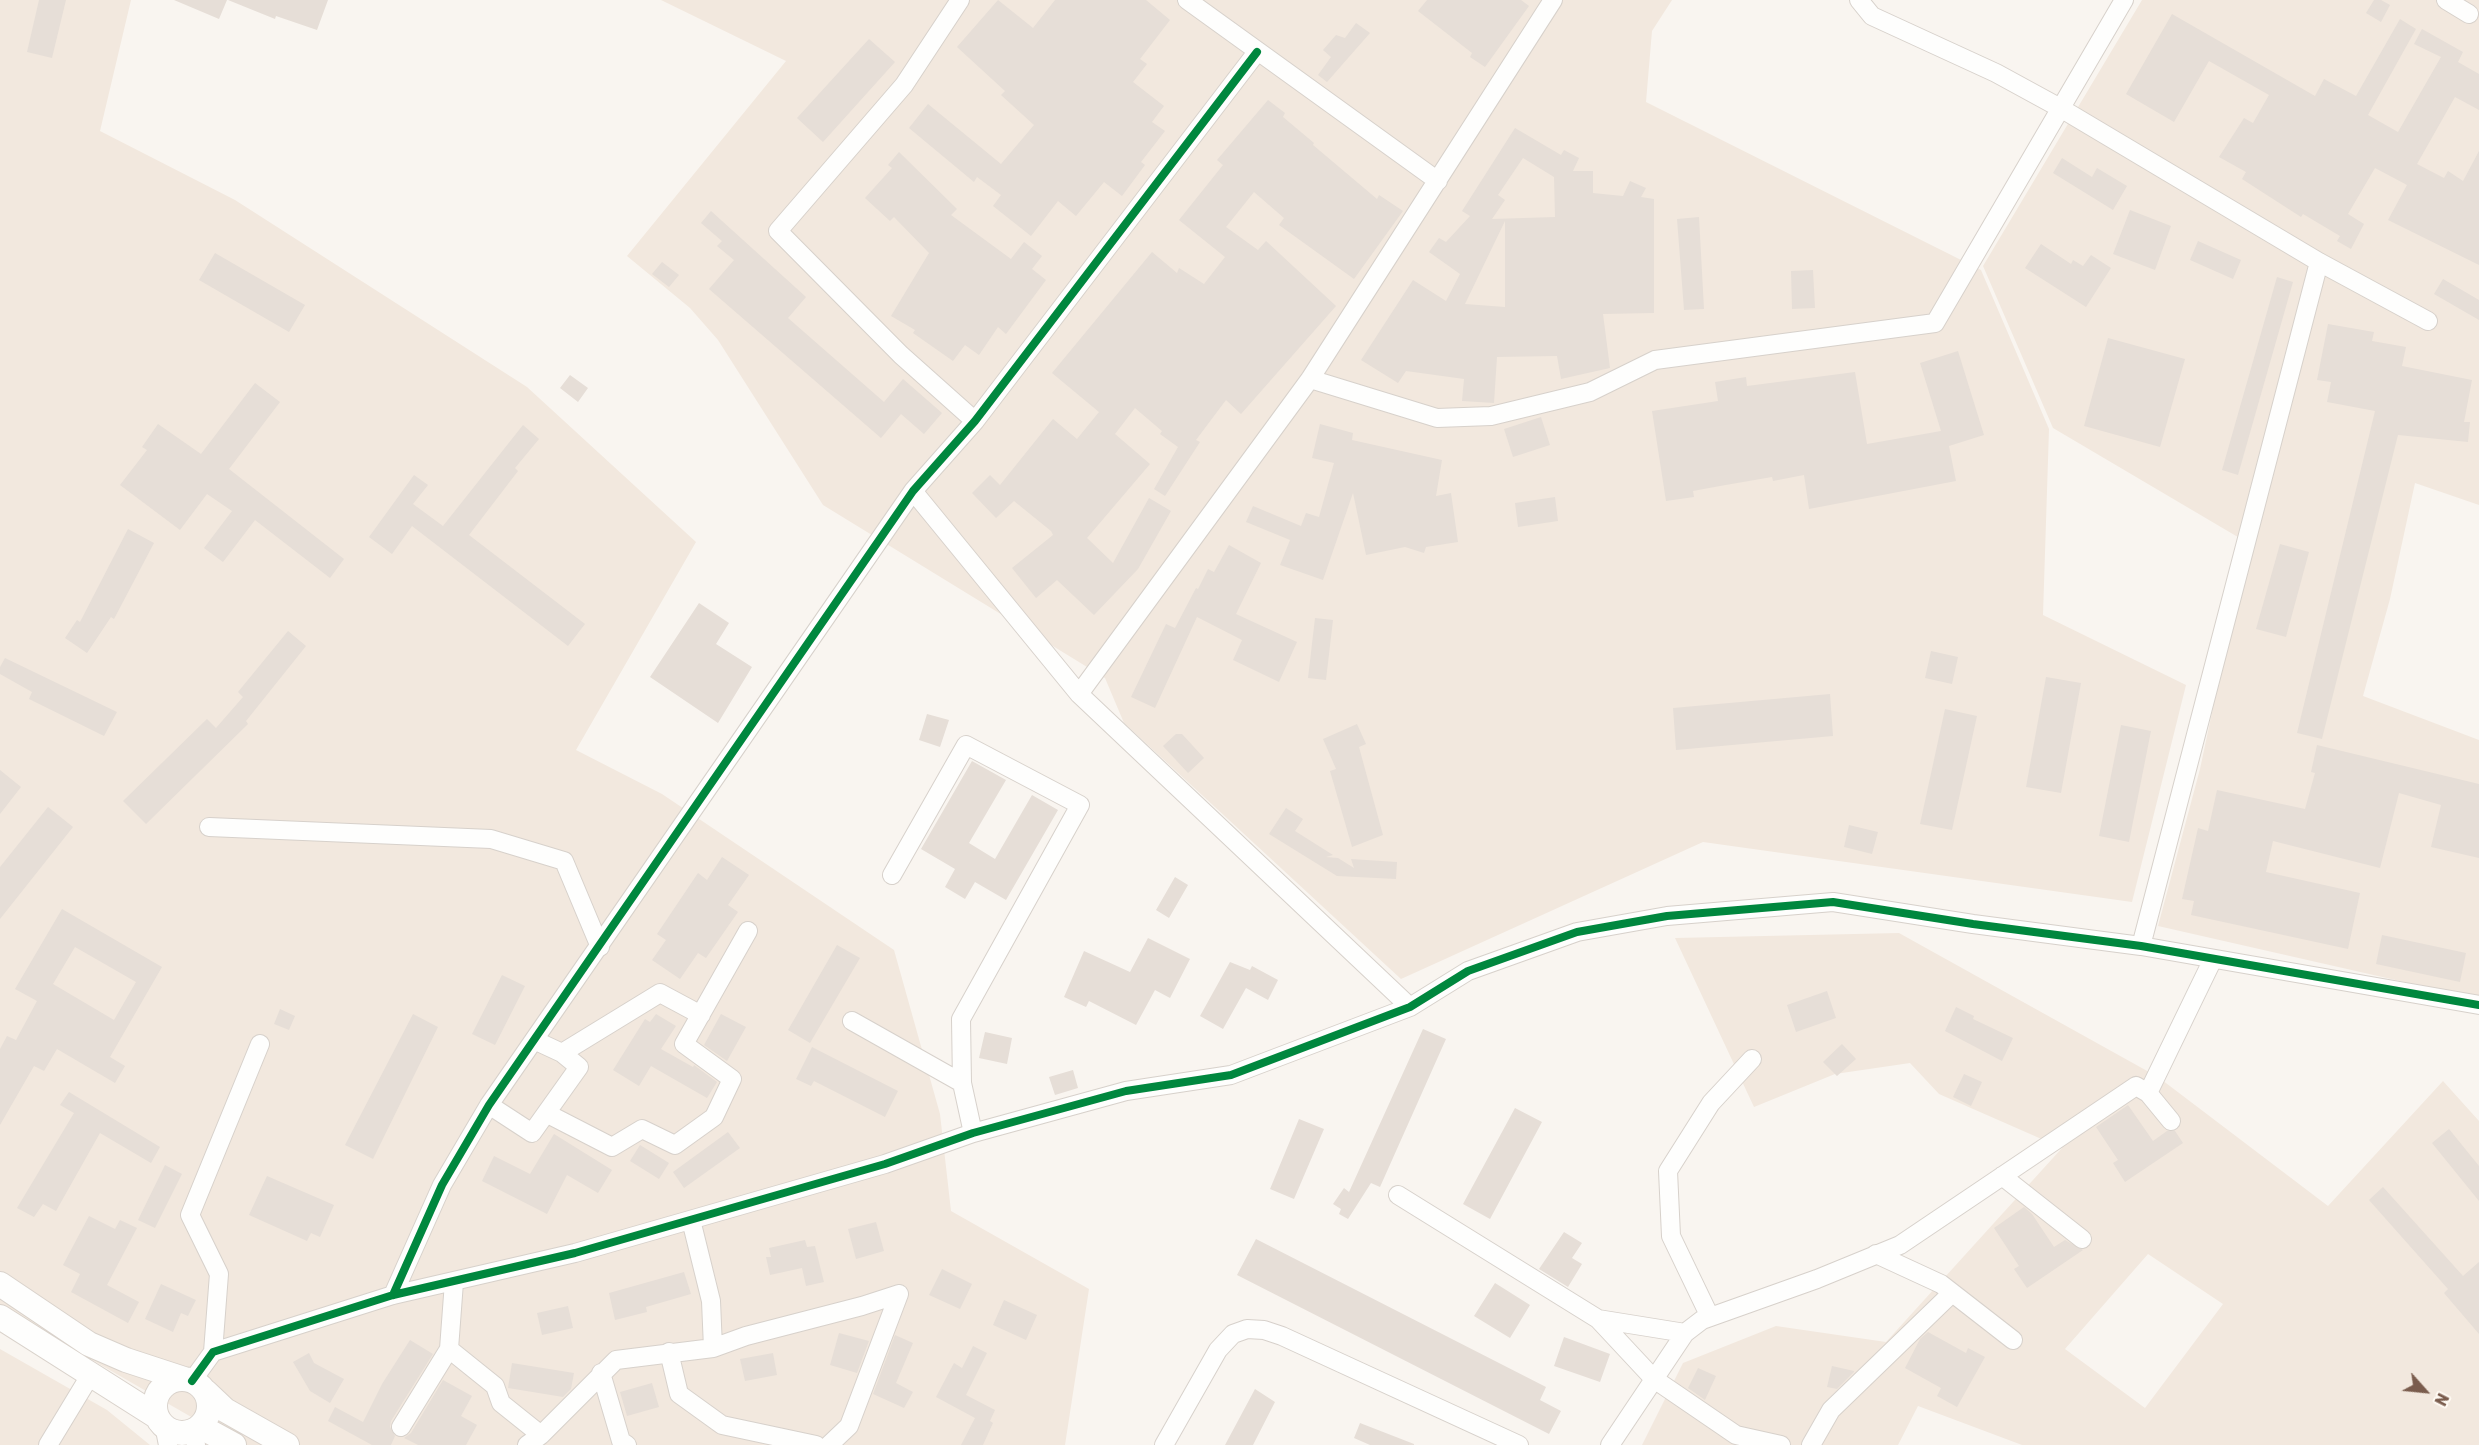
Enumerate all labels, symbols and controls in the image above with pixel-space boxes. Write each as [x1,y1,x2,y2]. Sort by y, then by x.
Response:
north arrow [2395,1361,2455,1421]
text: N [2430,1390,2453,1409]

